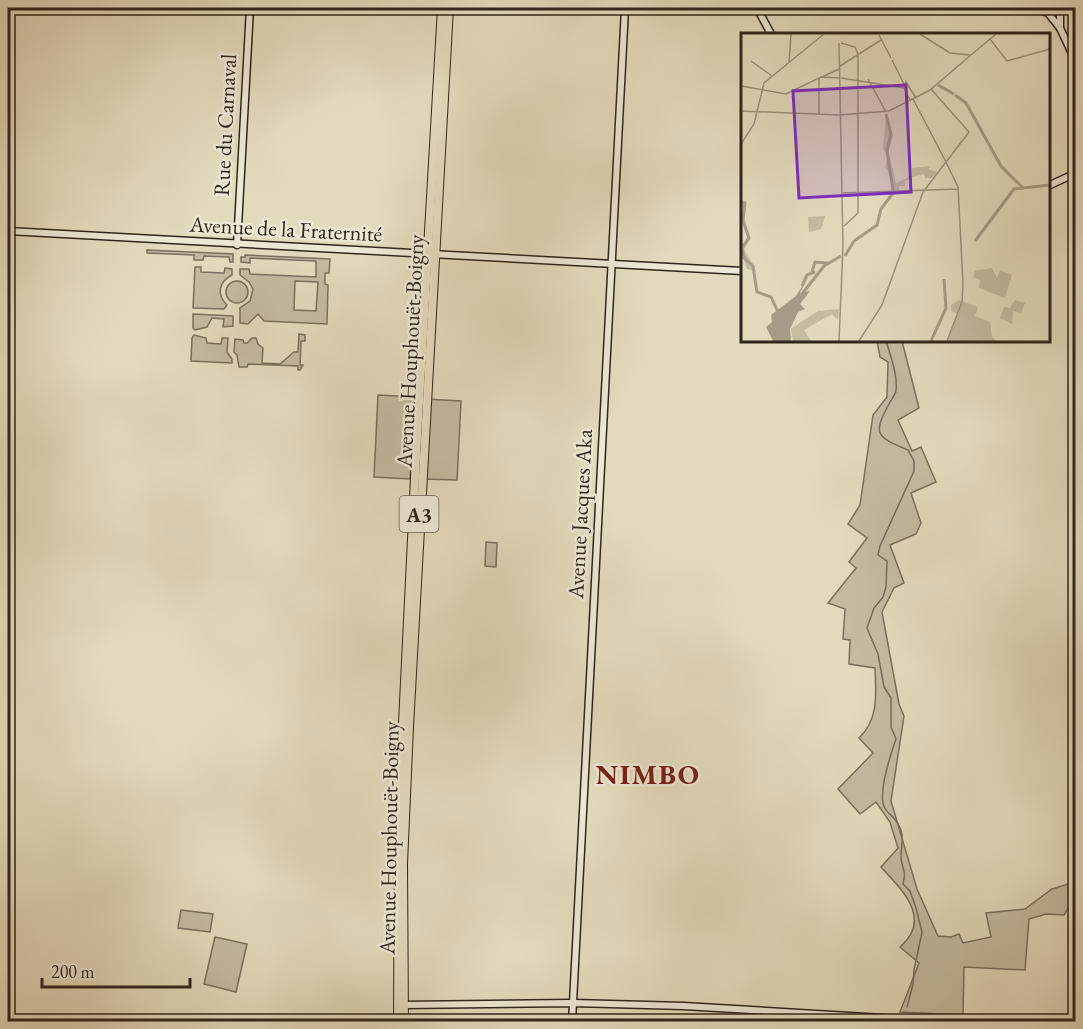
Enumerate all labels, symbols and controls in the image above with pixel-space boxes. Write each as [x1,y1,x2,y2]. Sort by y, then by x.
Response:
inset map [741,33,1050,342]
street label: Rue du Carnaval [207,53,243,197]
street label: Avenue de la Fraternité [188,209,383,249]
street label: Avenue Houphouët-Boigny [389,233,431,469]
street label: Avenue Jacques Aka [561,428,599,601]
road number: A3 [400,496,438,532]
street label: Avenue Houphouët-Boigny [372,721,406,956]
district label: NIMBO [596,756,700,792]
scale bar [42,951,190,989]
text: 200 m [51,960,95,983]

